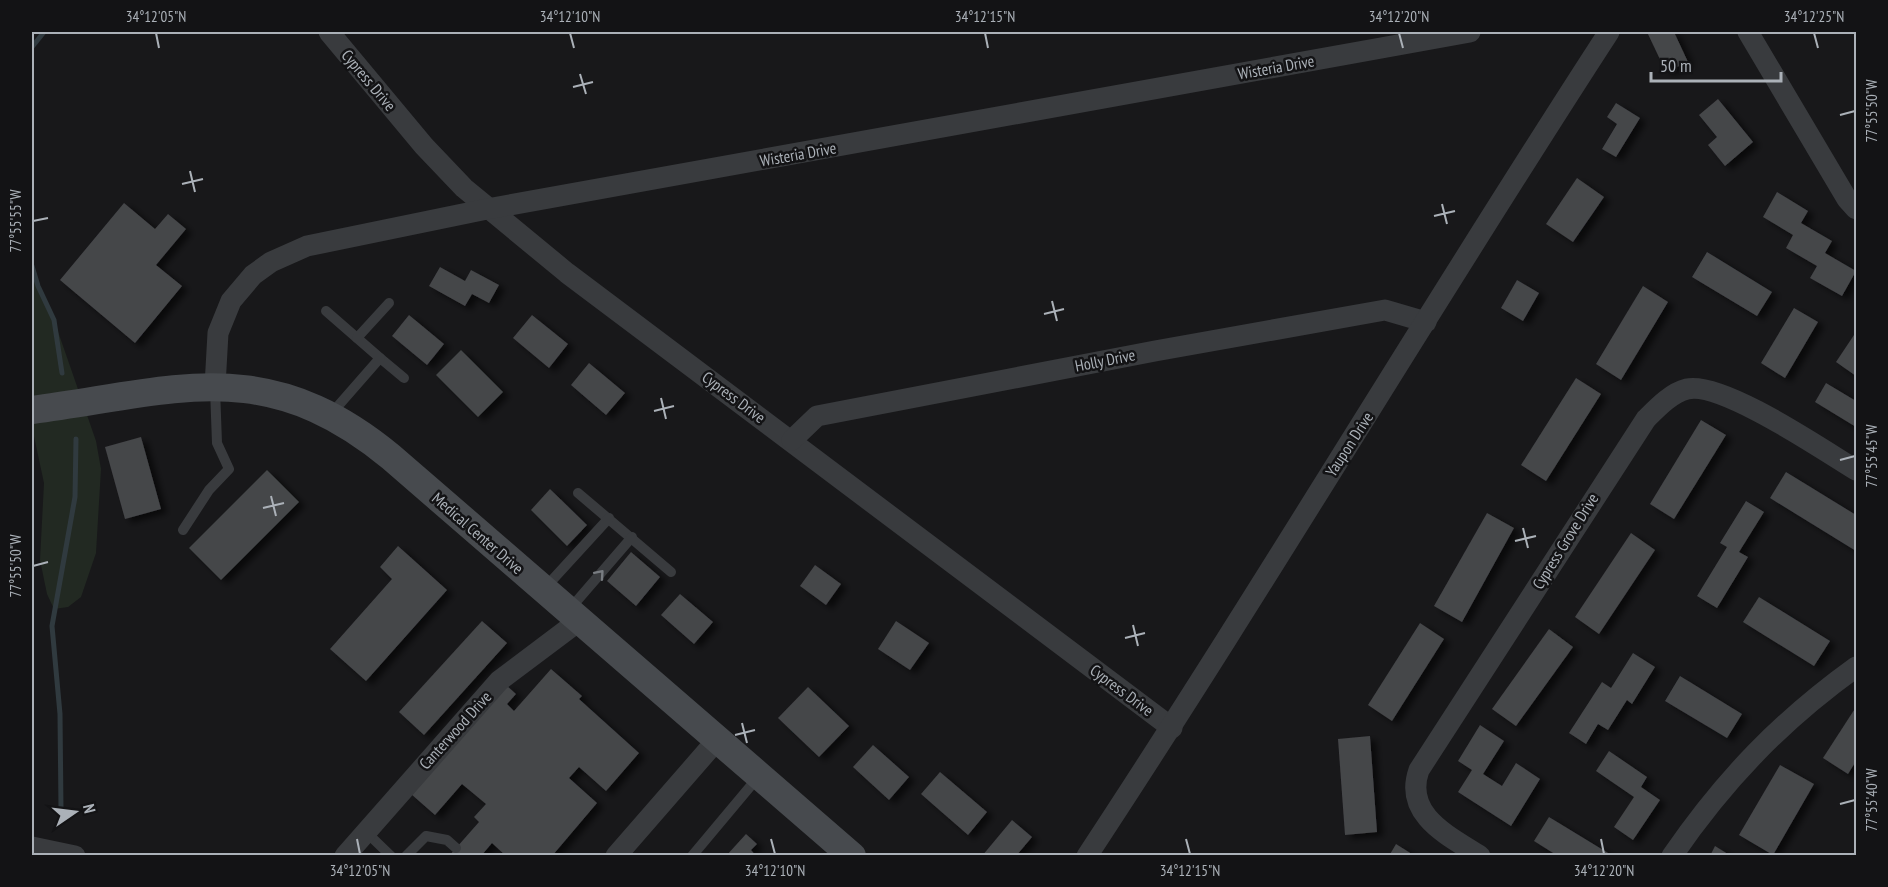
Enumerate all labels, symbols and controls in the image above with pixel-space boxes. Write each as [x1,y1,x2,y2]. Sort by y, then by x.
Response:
text: 34°12'05"N [126,7,186,26]
text: 34°12'10"N [540,7,600,26]
text: 34°12'15"N [955,7,1015,26]
text: 34°12'20"N [1369,7,1429,26]
text: 34°12'25"N [1784,7,1844,26]
street label: Cypress Drive [338,45,400,115]
scale bar [1651,45,1782,83]
street label: Wisteria Drive [1236,50,1316,84]
text: 50 m [1660,54,1692,77]
text: 77°55'50"W [1862,79,1881,143]
street label: Wisteria Drive [758,137,838,171]
text: 77°55'55"W [6,189,25,253]
street label: Holly Drive [1073,344,1137,376]
street label: Cypress Drive [698,367,770,427]
street label: Yaupon Drive [1321,408,1377,480]
text: 77°55'45"W [1862,424,1881,488]
street label: Medical Center Drive [428,488,528,578]
street label: Cypress Grove Drive [1528,489,1602,593]
text: 77°55'50"W [6,534,25,598]
one-way arrow [593,570,604,581]
street label: Cypress Drive [1086,660,1158,720]
street label: Canterwood Drive [415,687,495,773]
text: 77°55'40"W [1862,768,1881,832]
north arrow [45,782,105,842]
text: N [79,802,100,815]
text: 34°12'05"N [330,861,390,880]
text: 34°12'10"N [745,861,805,880]
text: 34°12'15"N [1160,861,1220,880]
text: 34°12'20"N [1574,861,1634,880]

